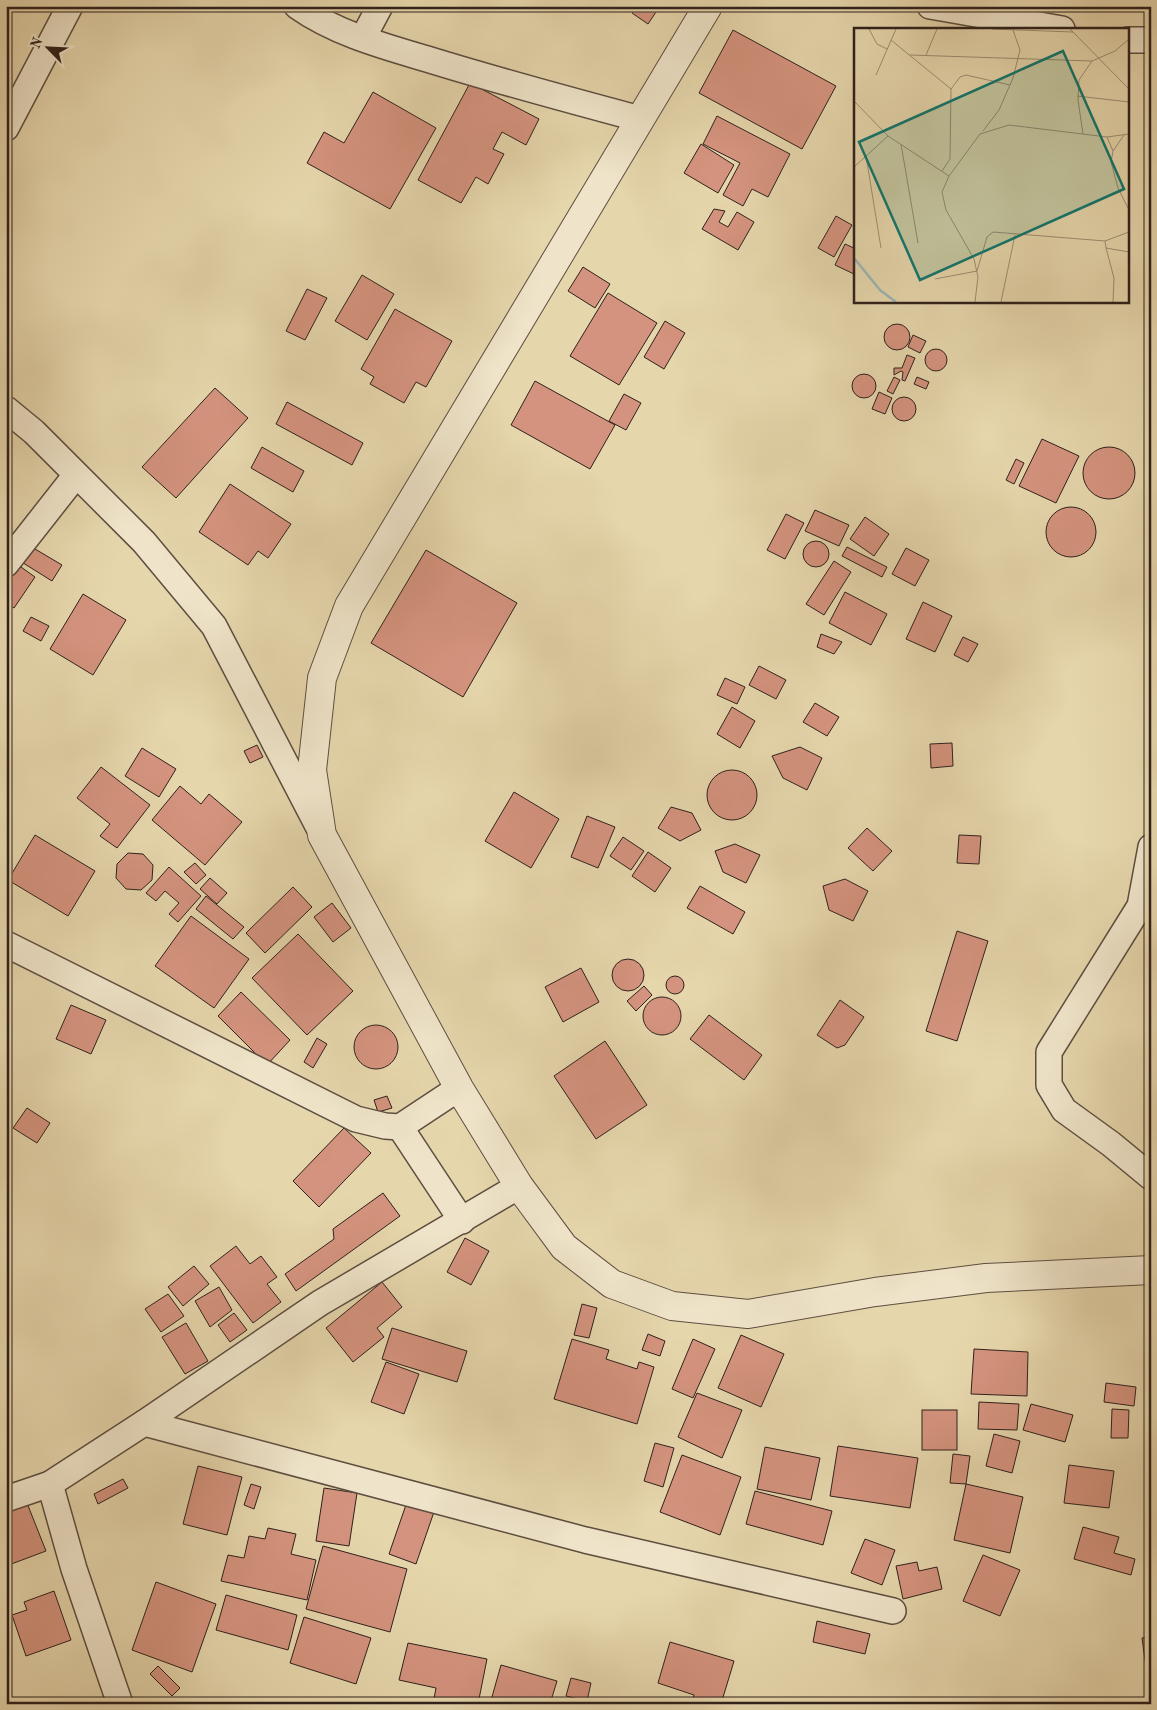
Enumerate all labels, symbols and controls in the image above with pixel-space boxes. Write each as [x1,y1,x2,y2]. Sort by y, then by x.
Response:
north arrow [22,22,72,72]
inset map [854,28,1130,302]
text: N [28,35,46,51]

